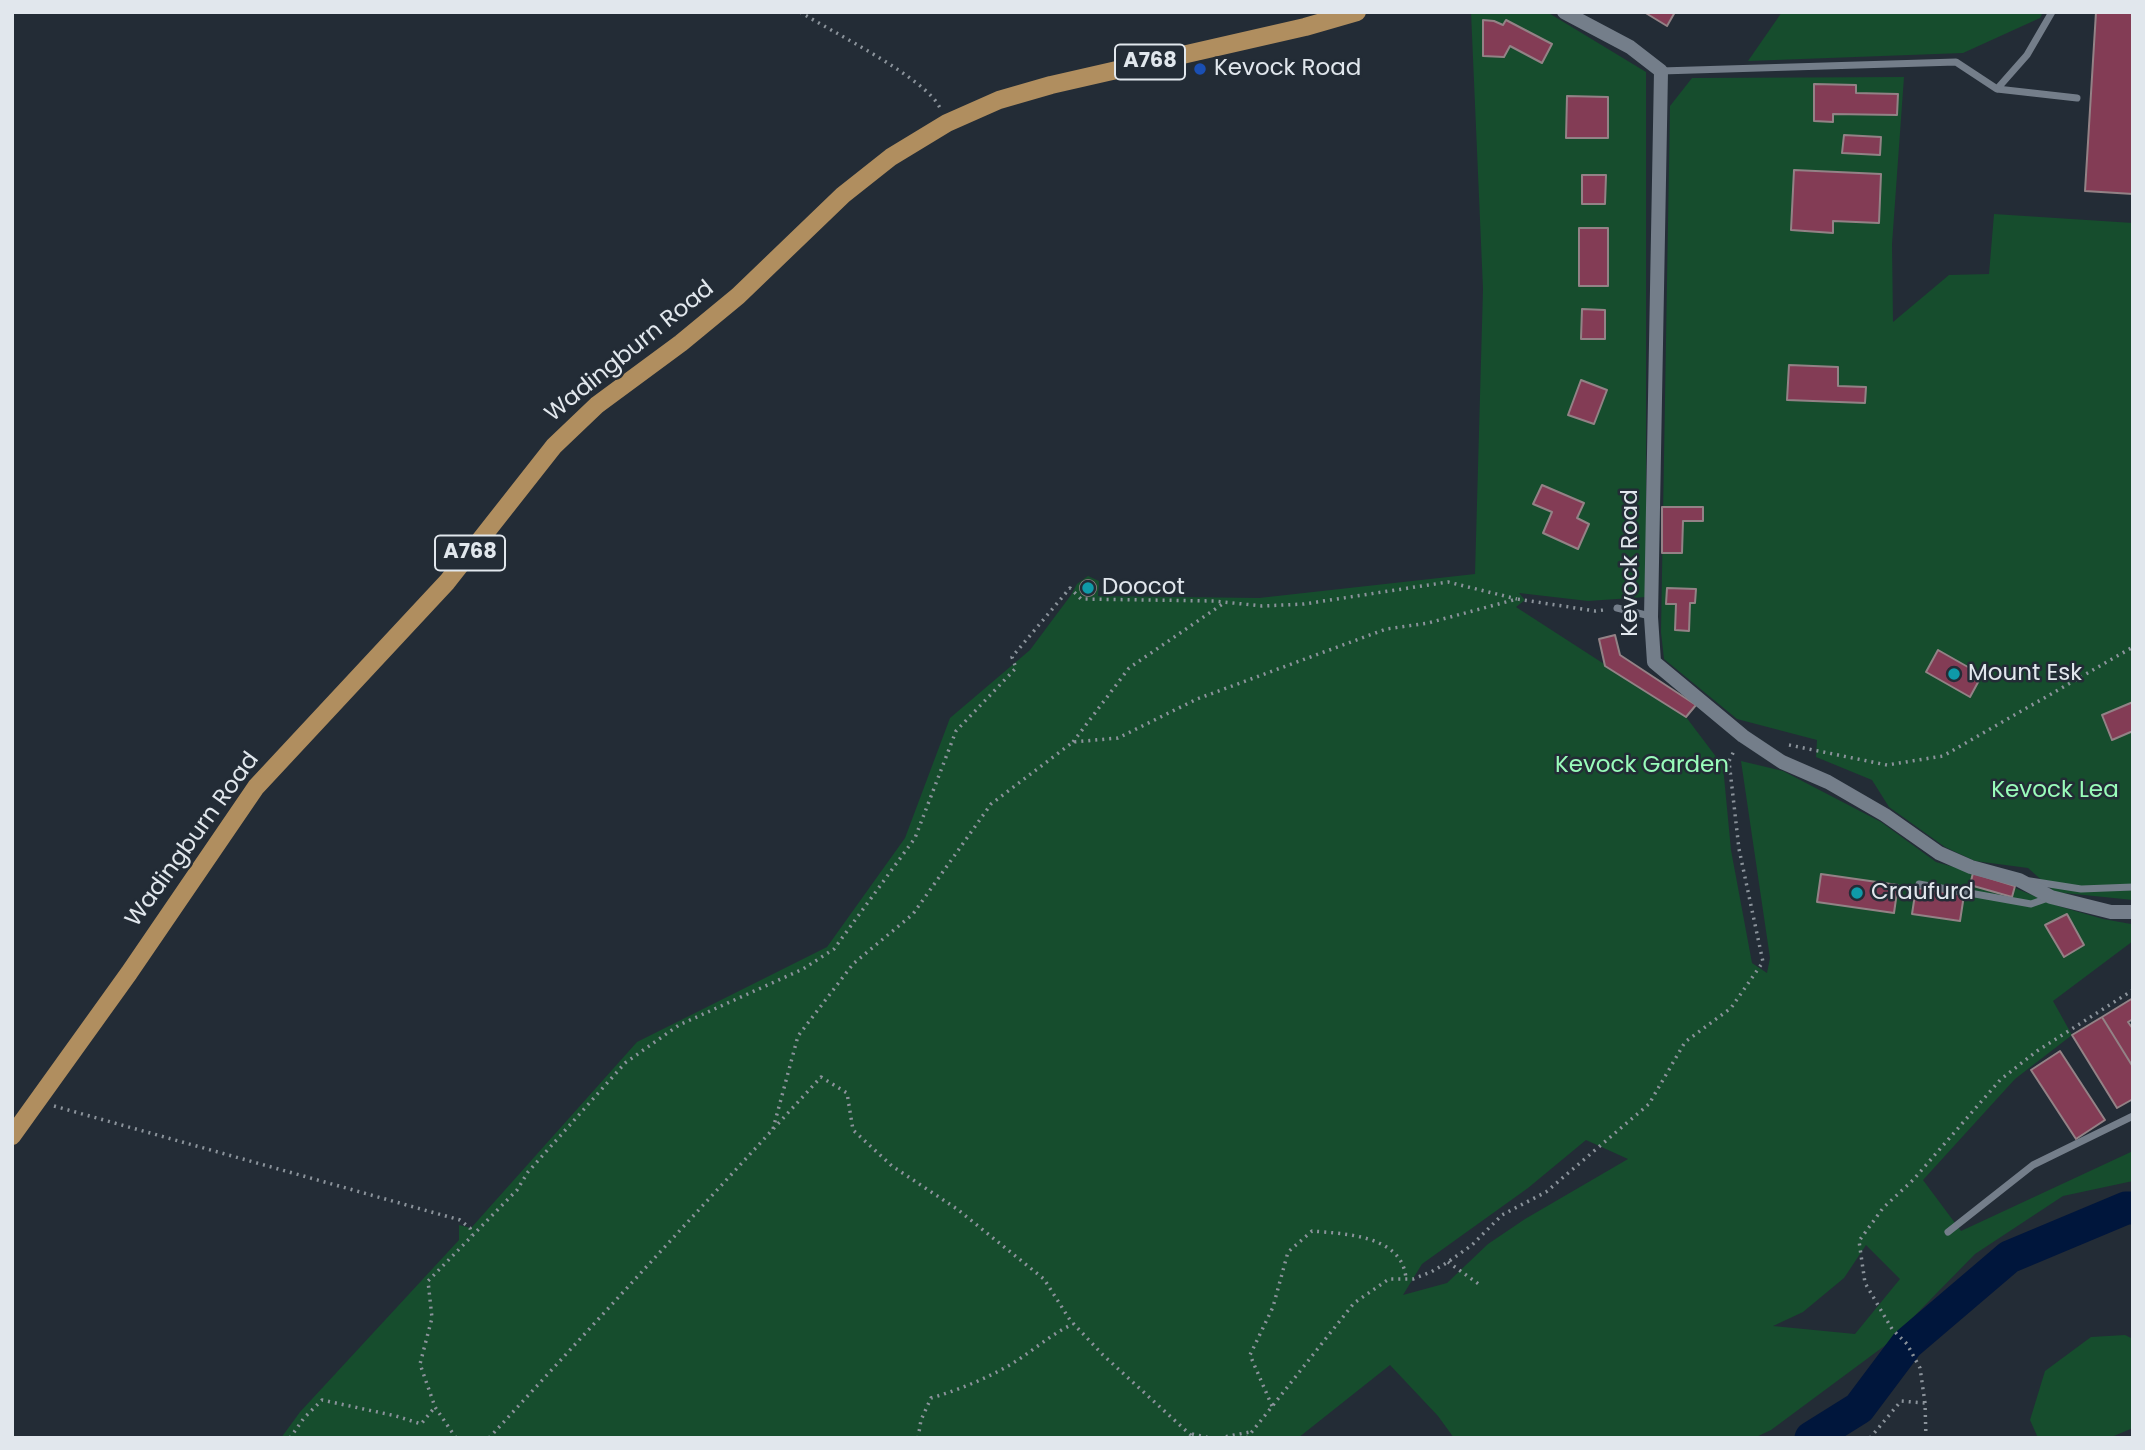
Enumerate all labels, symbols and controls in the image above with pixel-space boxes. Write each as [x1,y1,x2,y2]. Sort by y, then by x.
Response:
road number: A768 [1115,44,1185,80]
place label: Kevock Road [1214,55,1361,83]
marker: Kevock Road [1192,61,1208,77]
street label: Wadingburn Road [540,276,720,428]
street label: Kevock Road [1617,489,1645,637]
road number: A768 [435,536,505,570]
place label: Doocot [1102,574,1185,602]
marker: Doocot [1080,580,1096,596]
place label: Mount Esk [1968,660,2082,688]
marker: Mount Esk [1946,666,1962,682]
street label: Wadingburn Road [120,747,266,933]
park label: Kevock Garden [1555,752,1729,780]
park label: Kevock Lea [1991,777,2119,805]
place label: Craufurd [1871,879,1974,907]
marker: Craufurd [1849,885,1865,901]

